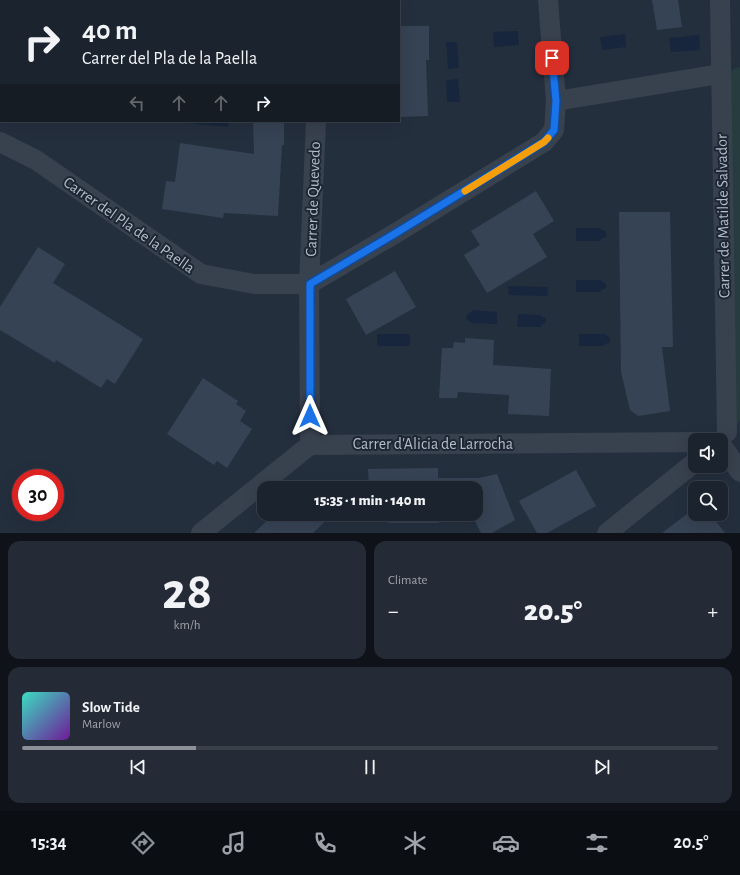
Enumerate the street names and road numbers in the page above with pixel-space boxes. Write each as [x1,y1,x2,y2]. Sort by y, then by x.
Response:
street label: Carrer de Matilde Salvador [714,133,732,298]
street label: Carrer de Quevedo [303,141,324,257]
street label: Carrer del Pla de la Paella [61,174,197,276]
street label: Carrer d'Alicia de Larrocha [353,436,513,452]

